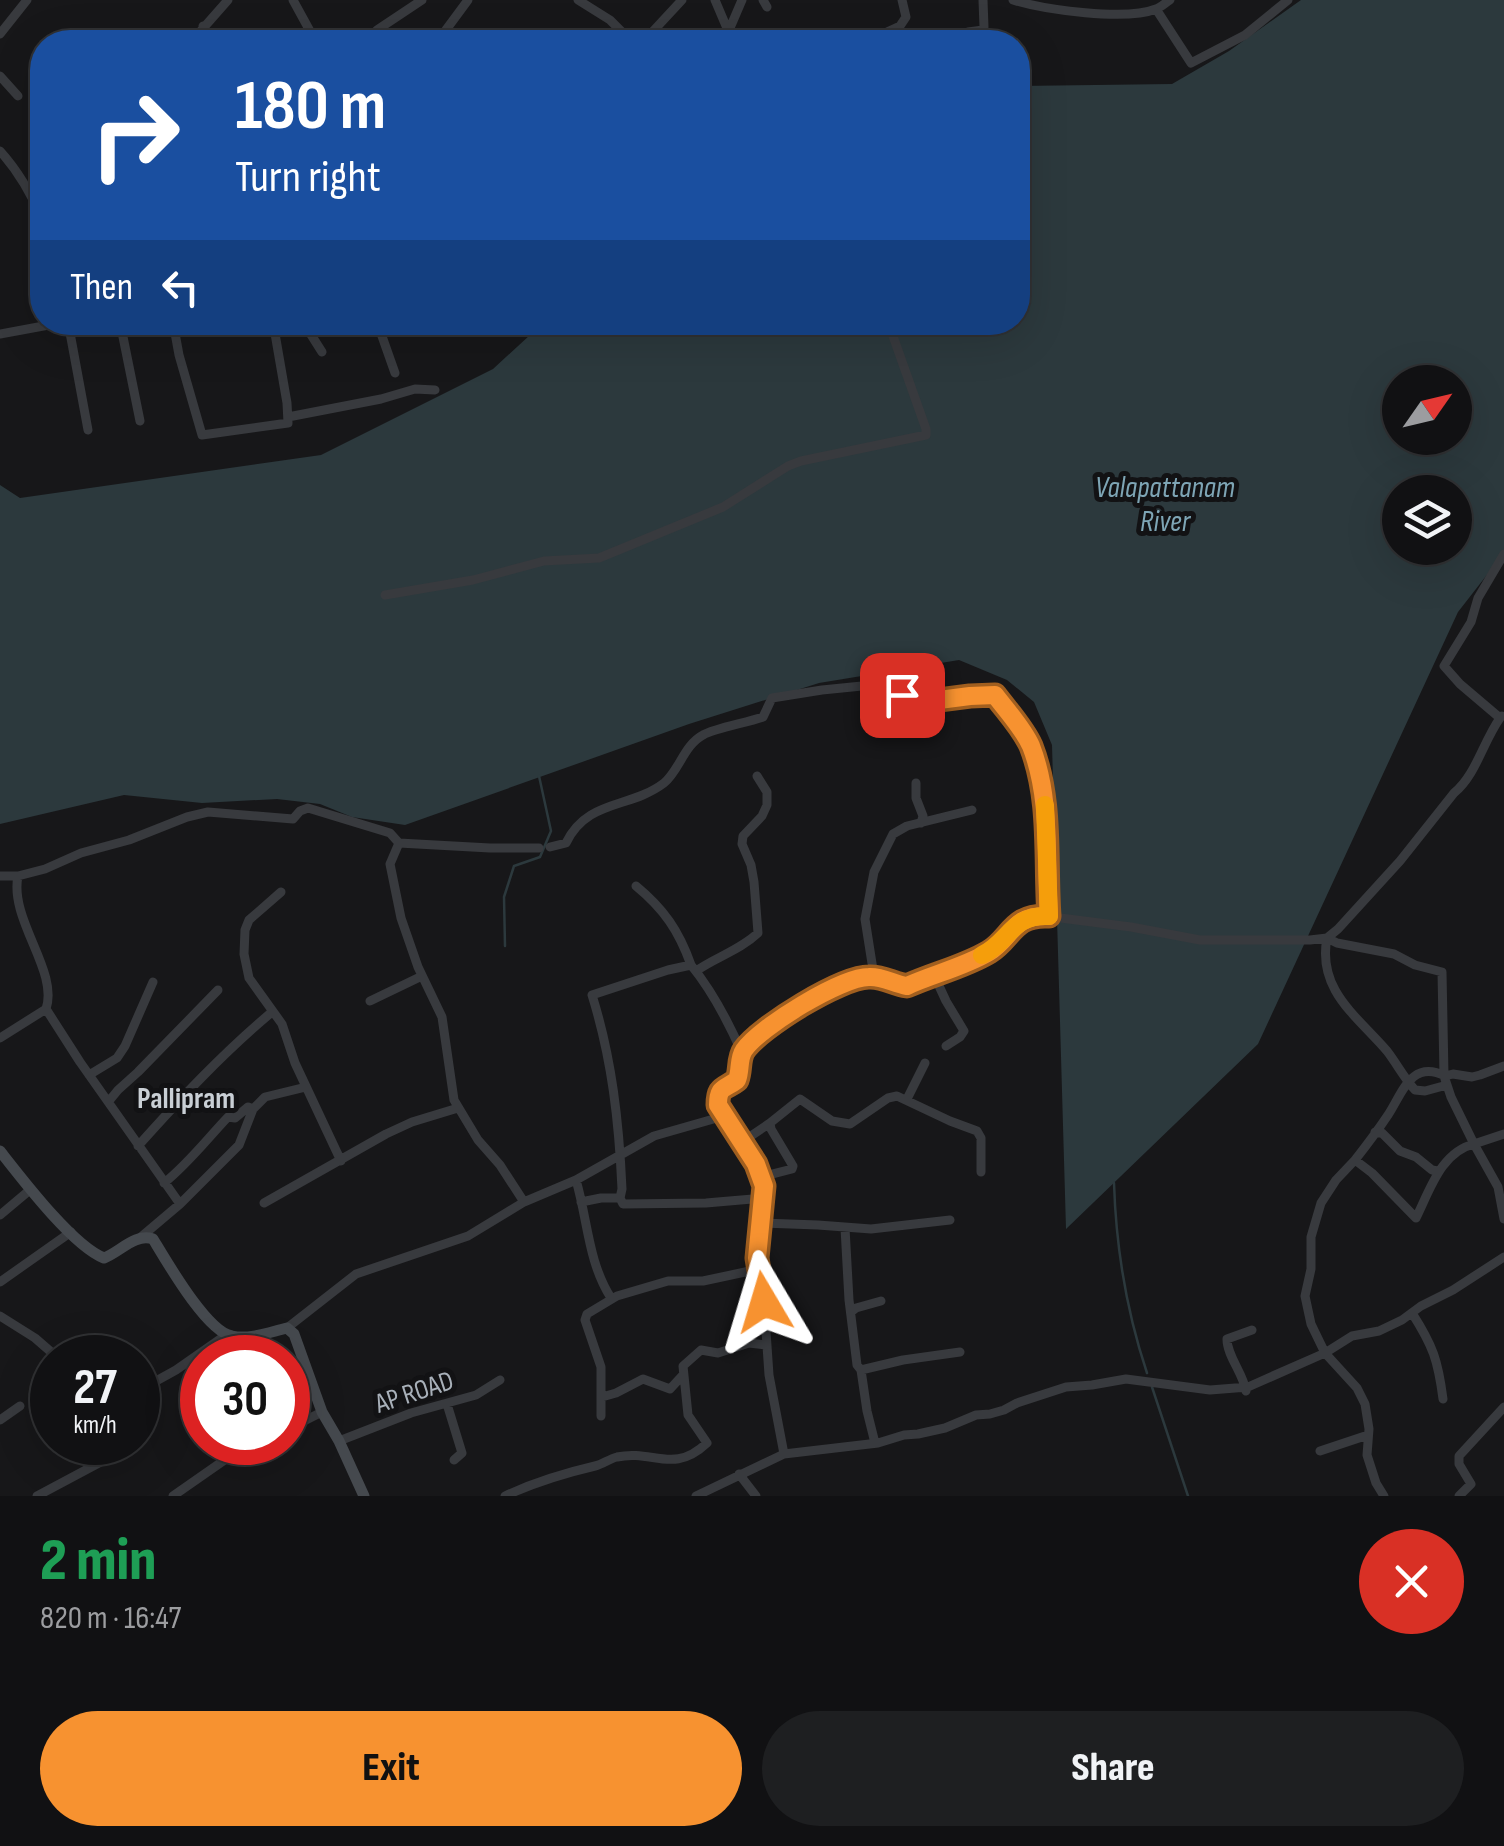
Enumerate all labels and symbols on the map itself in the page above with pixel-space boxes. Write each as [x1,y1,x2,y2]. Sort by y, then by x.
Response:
north arrow [1382,365,1472,455]
water label: Valapattanam River [1095,470,1235,540]
pin [860,653,945,738]
district label: Pallipram [137,1081,235,1117]
position arrow [712,1250,816,1354]
speed limit sign: 30 [180,1335,310,1465]
street label: AP ROAD [370,1364,458,1421]

